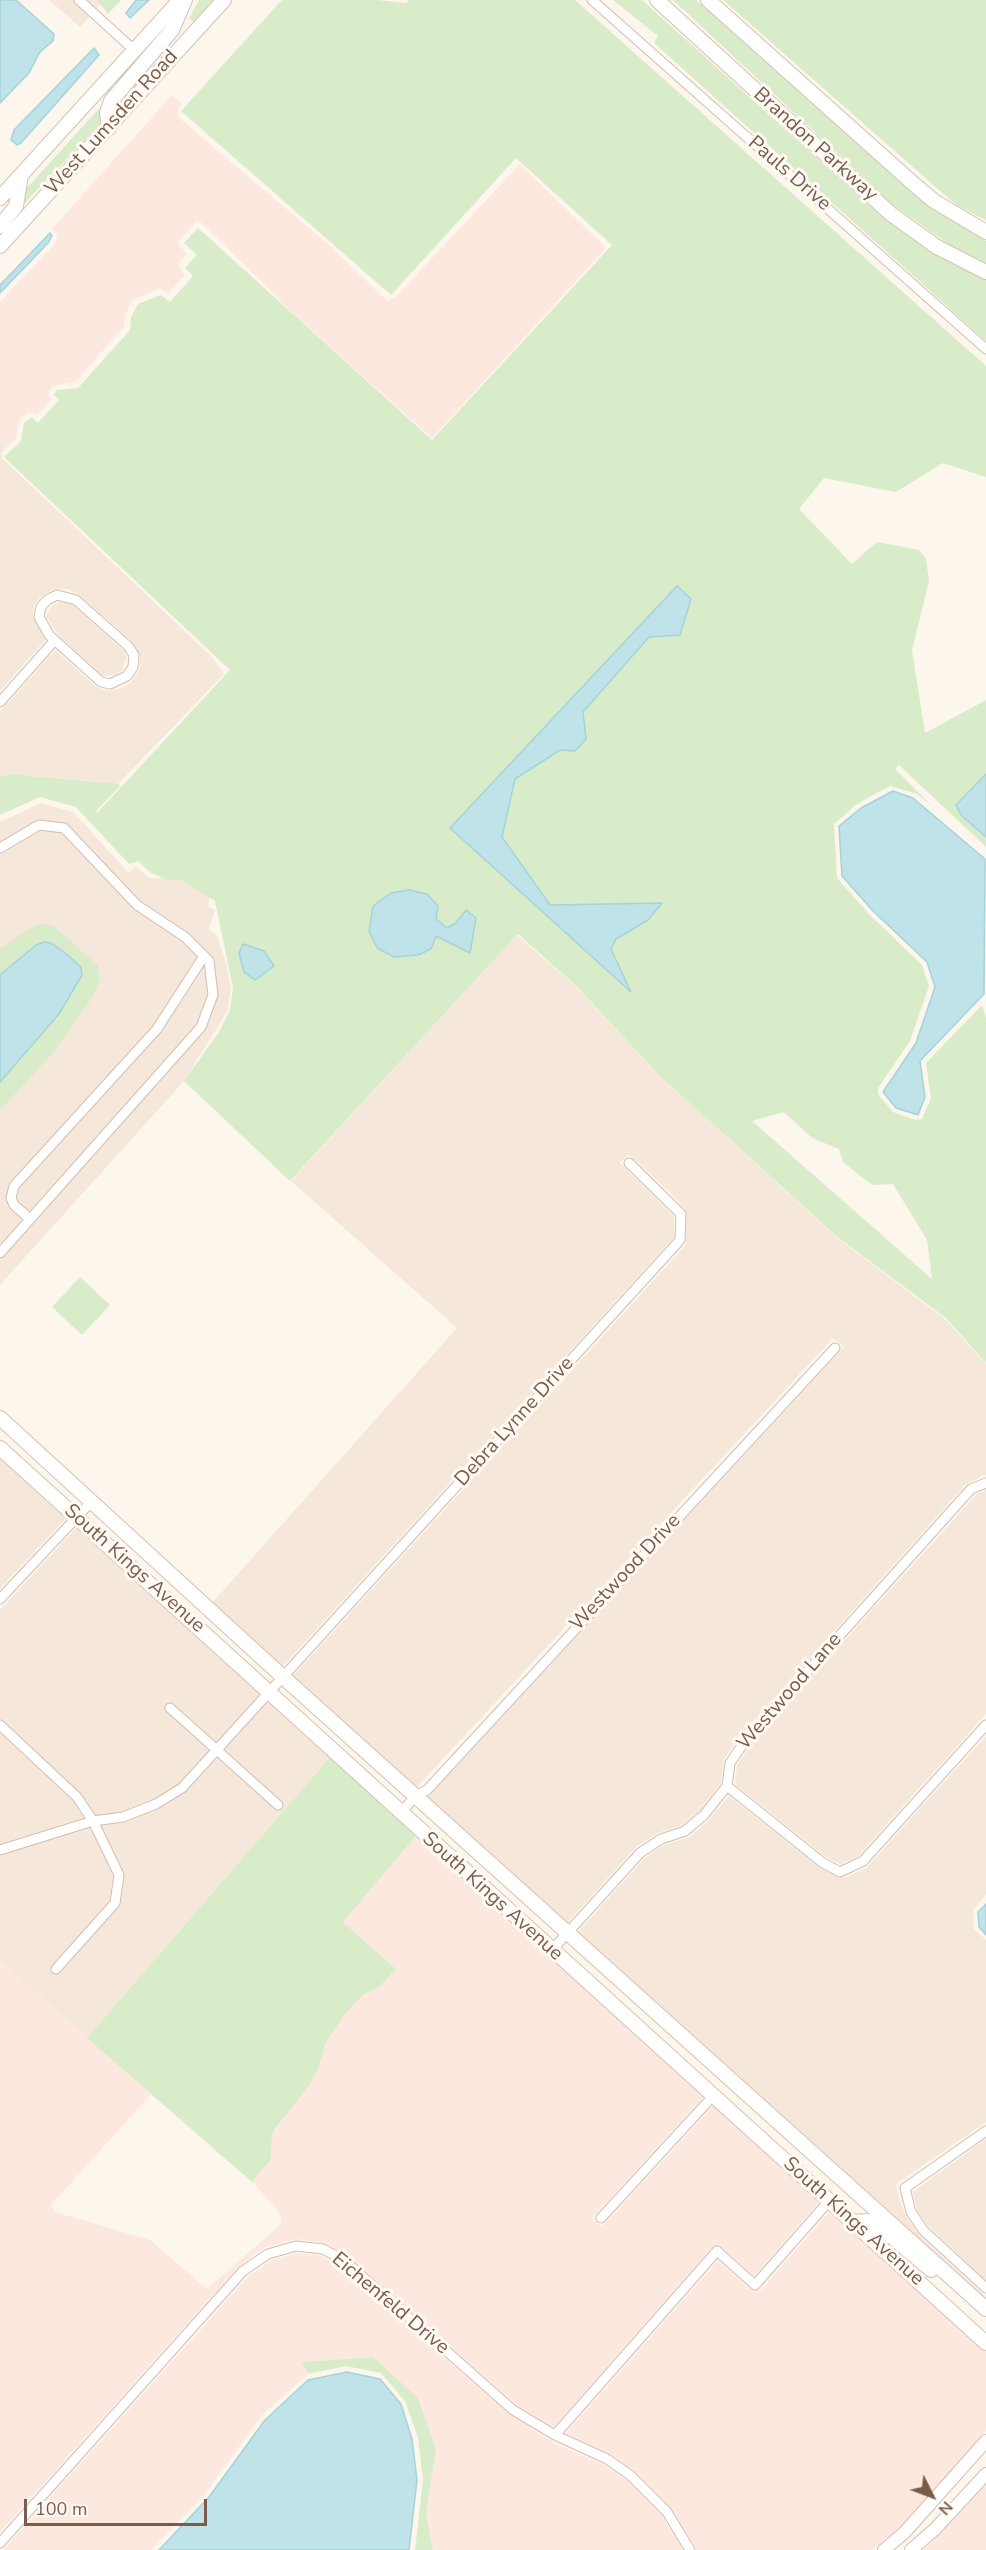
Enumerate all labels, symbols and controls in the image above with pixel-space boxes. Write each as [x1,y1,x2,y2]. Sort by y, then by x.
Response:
street label: West Lumsden Road [40,45,184,201]
street label: Brandon Parkway [748,83,882,207]
street label: Pauls Drive [743,131,835,217]
street label: Debra Lynne Drive [450,1352,580,1492]
street label: South Kings Avenue [59,1499,209,1639]
street label: Westwood Drive [566,1509,686,1637]
street label: Westwood Lane [733,1629,847,1755]
street label: South Kings Avenue [417,1827,567,1967]
street label: South Kings Avenue [778,2152,928,2292]
street label: Eichenfeld Drive [326,2248,454,2360]
north arrow [902,2466,962,2526]
scale bar [27,2487,210,2525]
text: N [933,2496,958,2520]
text: 100 m [35,2497,87,2521]

